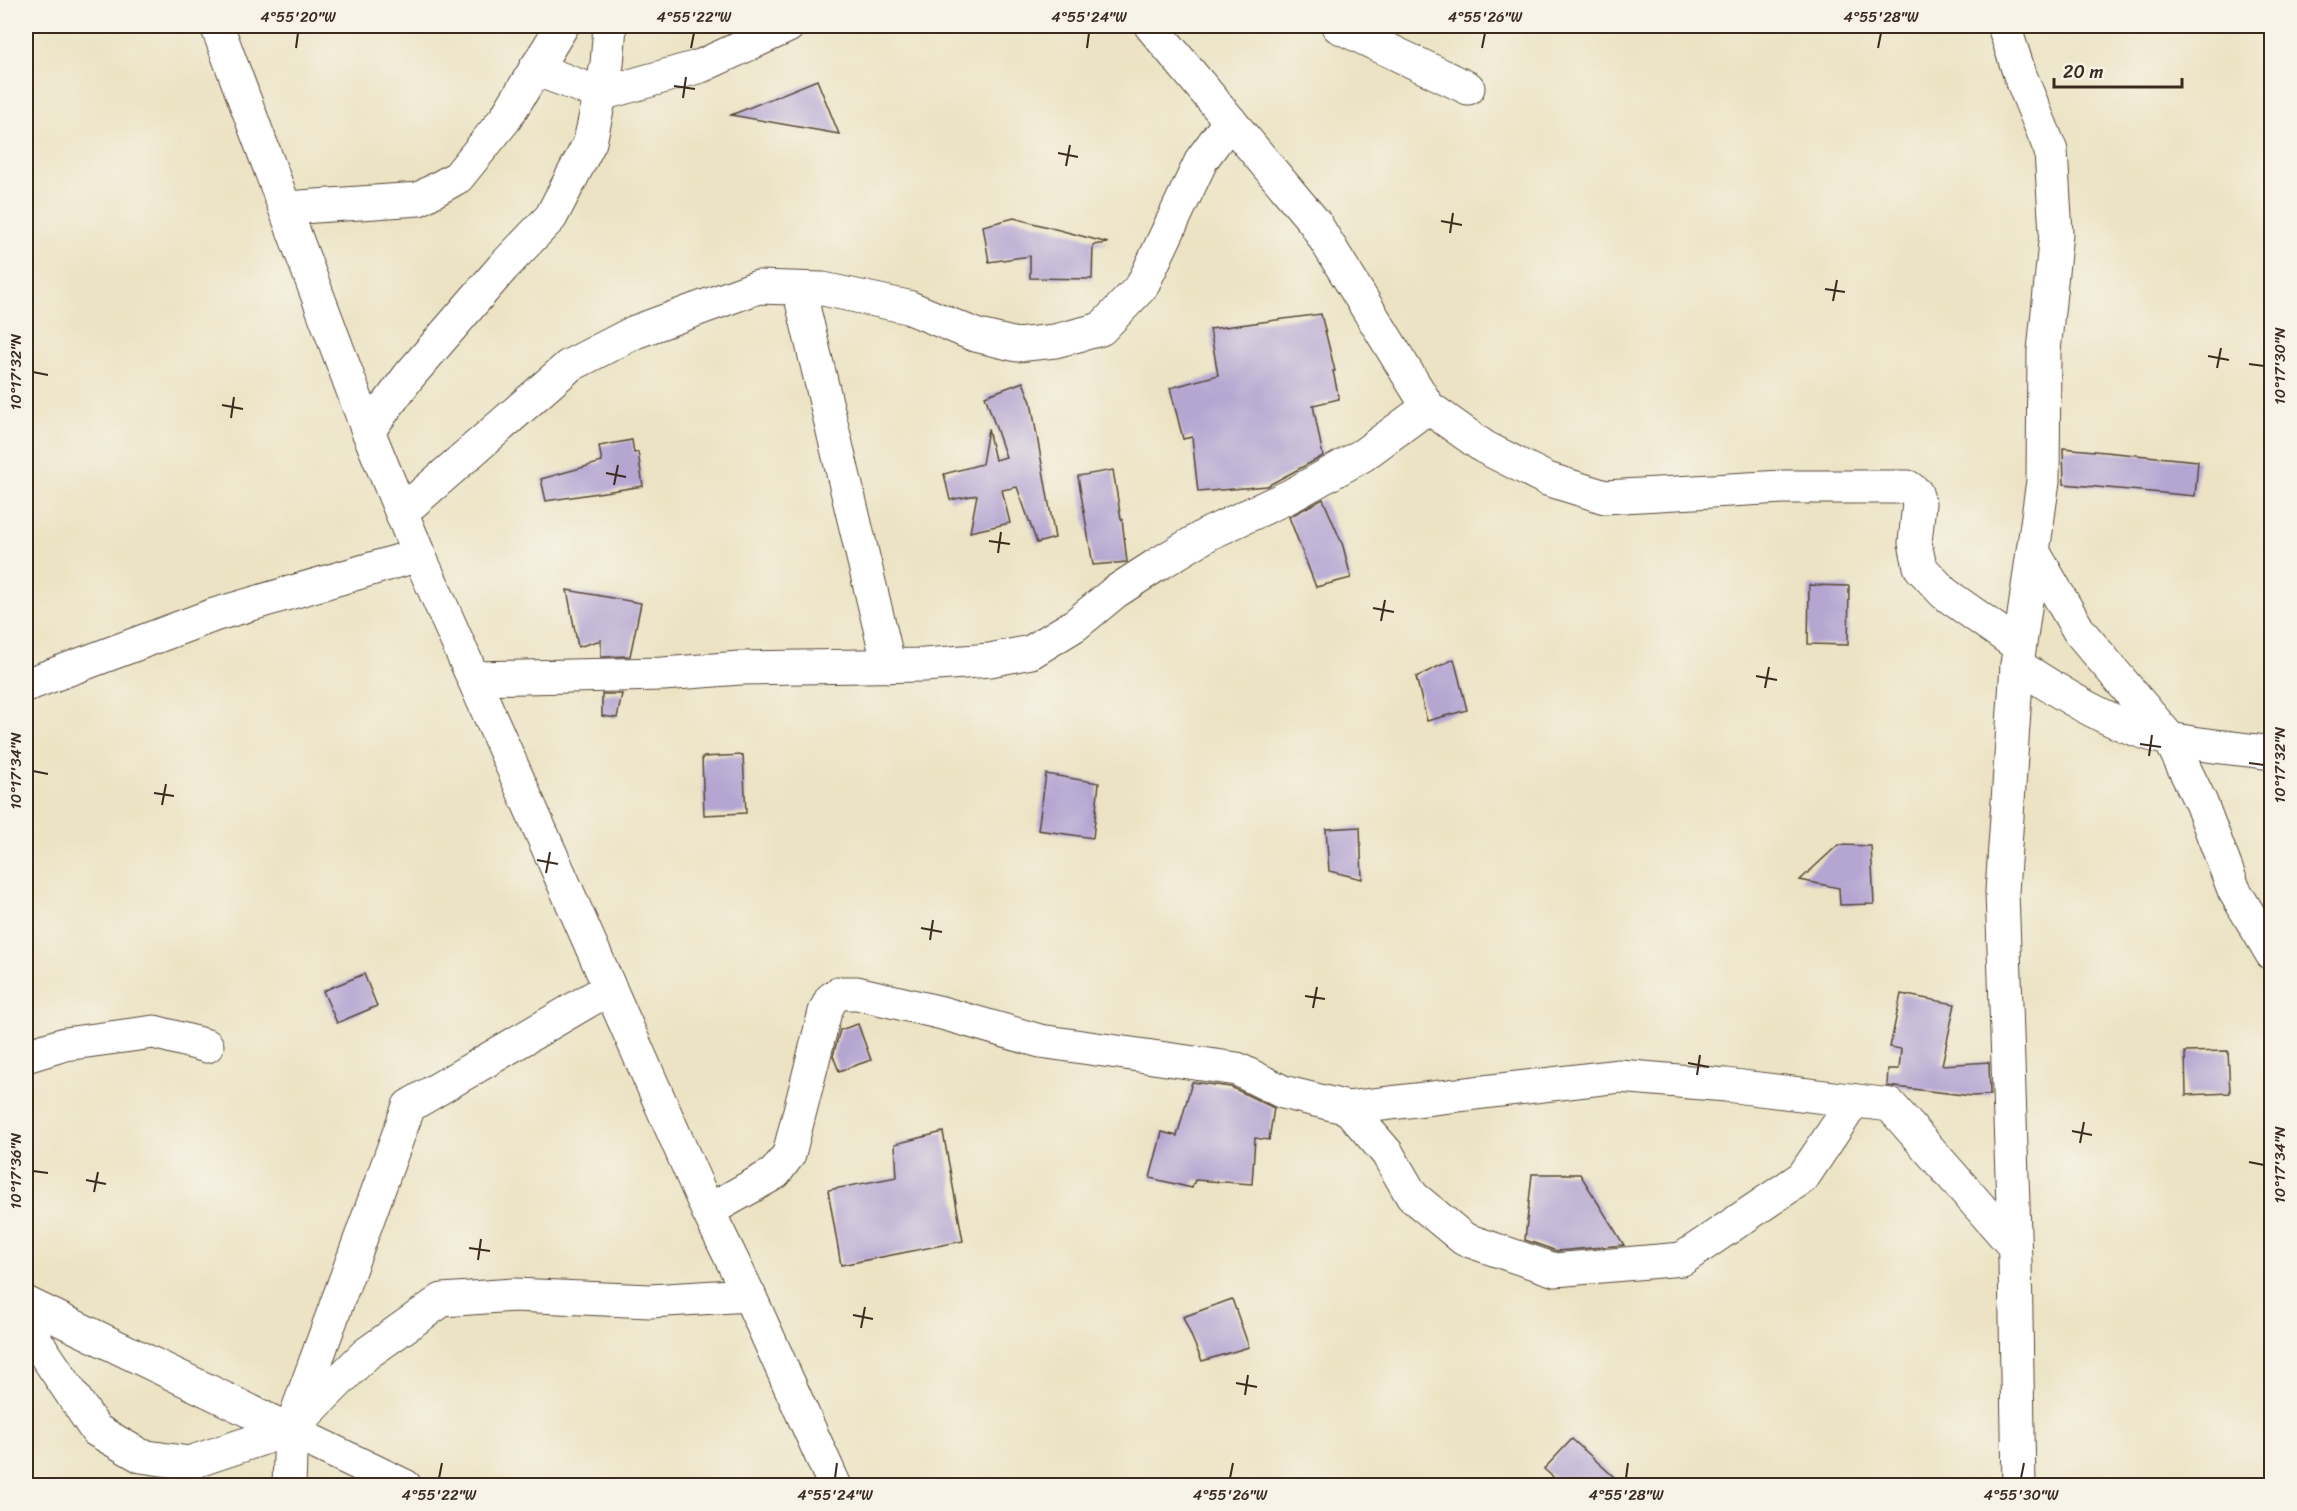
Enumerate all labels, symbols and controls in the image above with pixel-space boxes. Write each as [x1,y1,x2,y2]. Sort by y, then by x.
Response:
text: 4°55'20"W [260,4,336,30]
text: 4°55'22"W [657,4,732,30]
text: 4°55'24"W [1051,4,1127,30]
text: 4°55'26"W [1448,4,1523,30]
text: 4°55'28"W [1843,4,1919,30]
scale bar [2054,51,2182,89]
text: 20 m [2063,56,2103,88]
text: 10°17'30"N [2267,327,2293,405]
text: 10°17'32"N [3,333,29,410]
text: 10°17'32"N [2267,726,2293,803]
text: 10°17'34"N [3,732,29,810]
text: 10°17'34"N [2267,1126,2293,1204]
text: 10°17'36"N [3,1132,29,1209]
text: 4°55'22"W [402,1482,477,1508]
text: 4°55'24"W [797,1482,873,1508]
text: 4°55'26"W [1193,1482,1268,1508]
text: 4°55'28"W [1588,1482,1664,1508]
text: 4°55'30"W [1983,1482,2059,1508]

